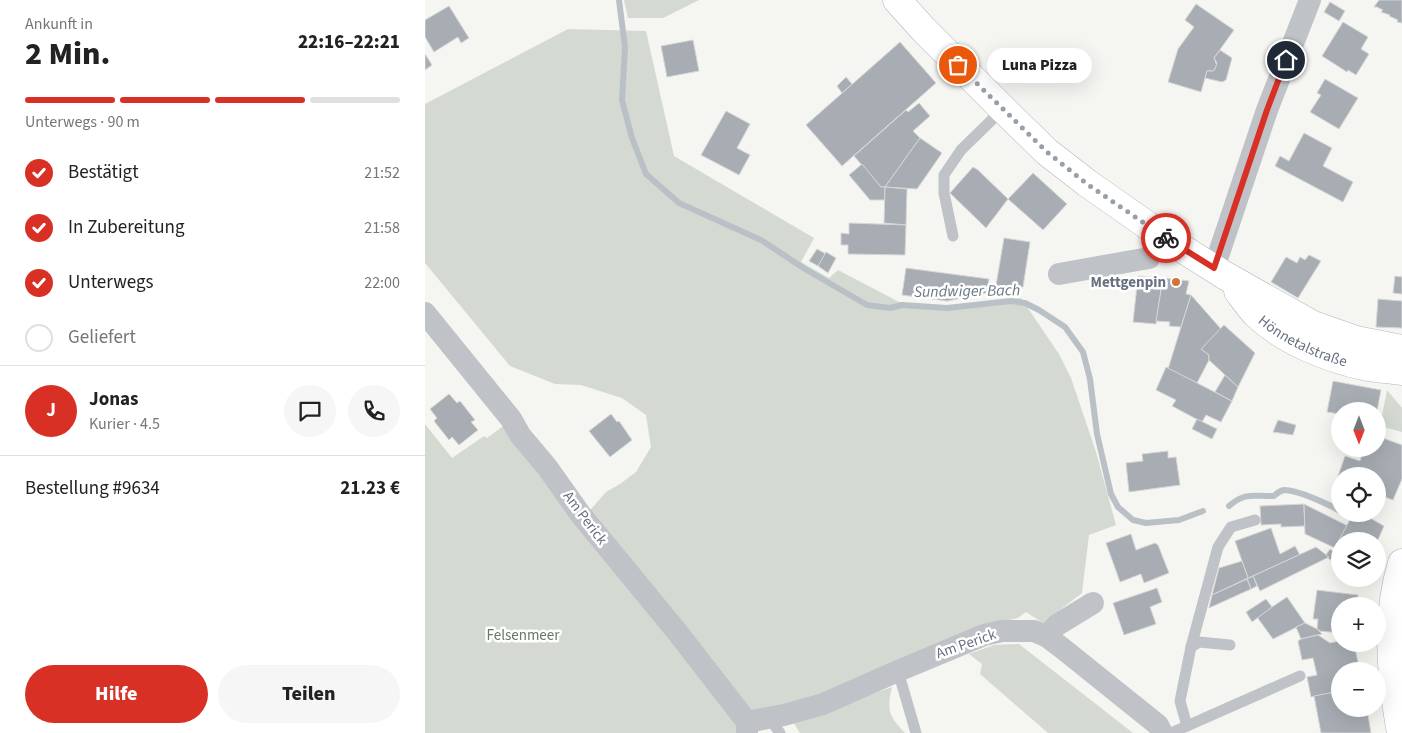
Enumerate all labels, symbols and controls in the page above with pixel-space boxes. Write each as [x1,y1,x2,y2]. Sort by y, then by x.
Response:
text: Ankunft in [25,13,93,35]
text: 22:16–22:21 [298,29,400,56]
text: 2 Min. [25,31,111,77]
pin [1265,39,1307,81]
pin [937,44,979,86]
icon: home [1272,46,1300,74]
callout: Luna Pizza [988,48,1093,82]
icon: bag [944,51,972,79]
text: Luna Pizza [1002,54,1077,76]
text: Unterwegs · 90 m [25,111,140,133]
icon: check [25,159,53,187]
text: Bestätigt [68,159,139,186]
text: 21:52 [364,162,400,184]
courier [1141,213,1191,263]
icon: check [25,214,53,242]
text: In Zubereitung [68,214,185,241]
text: 21:58 [364,217,400,239]
icon: bike [1152,224,1180,252]
icon: check [25,269,53,297]
text: Unterwegs [68,269,154,296]
text: 22:00 [364,272,400,294]
place label: Mettgenpin [1091,272,1166,293]
marker: Mettgenpin [1170,276,1182,288]
water label: Sundwiger Bach [914,279,1020,303]
street label: Hönnetalstraße [1254,310,1350,372]
text: Geliefert [68,324,136,351]
button: chat [284,385,336,437]
button: phone [348,385,400,437]
text: Jonas [89,386,139,413]
text: J [46,397,56,424]
north arrow [1331,402,1386,458]
map controls [1331,402,1386,717]
text: Kurier · 4.5 [89,413,160,435]
button: locate [1331,467,1386,522]
text: Bestellung #9634 [25,475,160,502]
text: 21.23 € [340,475,400,502]
street label: Am Perick [558,487,612,550]
button: layers [1331,532,1386,587]
button: + [1331,597,1386,652]
street label: Am Perick [933,624,999,664]
park label: Felsenmeer [487,625,560,646]
button: − [1331,662,1386,717]
button: Hilfe [25,665,208,723]
button: Teilen [218,665,400,723]

